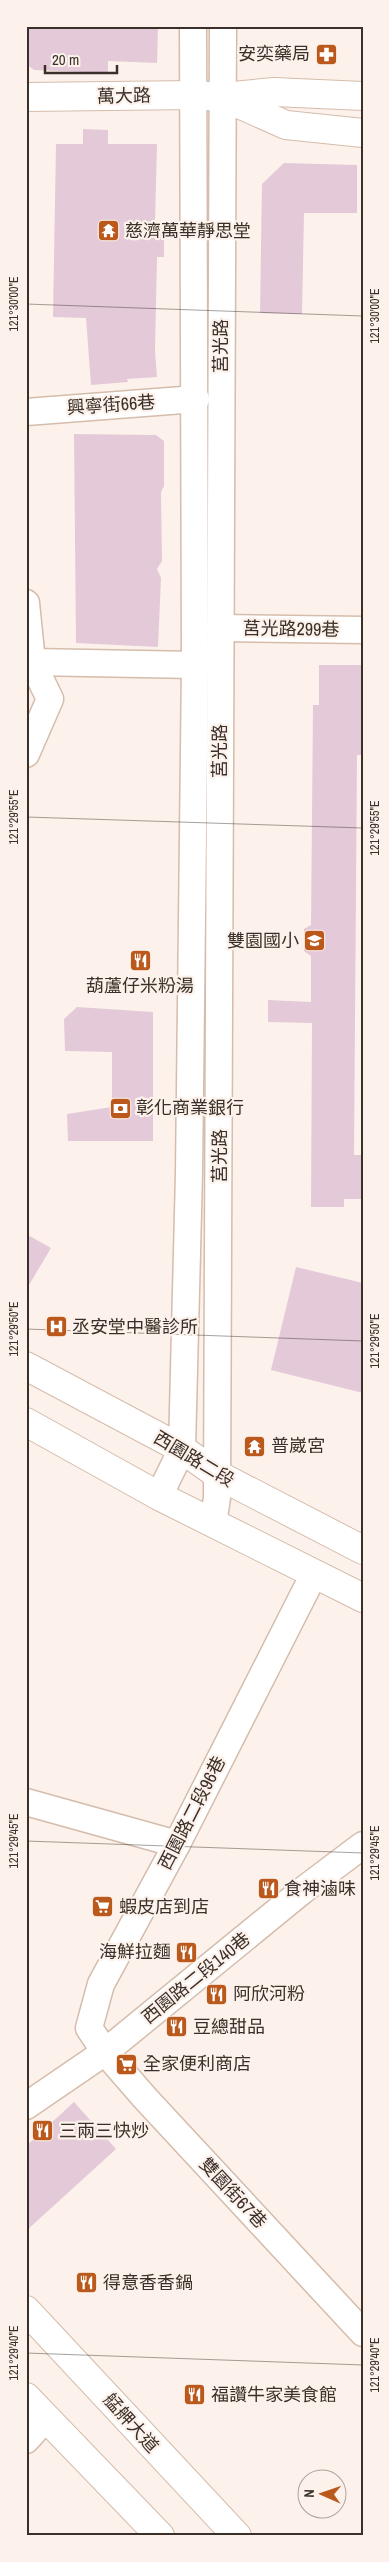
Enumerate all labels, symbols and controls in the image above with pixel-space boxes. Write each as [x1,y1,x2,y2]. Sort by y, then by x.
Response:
place label: 安奕藥局 [238,41,310,66]
scale bar [45,42,118,74]
pharmacy icon: 安奕藥局 [314,42,338,66]
text: 20 m [52,49,79,70]
street label: 萬大路 [97,83,151,108]
place label: 慈濟萬華靜思堂 [125,218,251,243]
temple icon: 慈濟萬華靜思堂 [97,219,121,243]
text: 121°30'00"E [6,276,22,332]
text: 121°30'00"E [367,288,383,344]
street label: 莒光路 [208,319,233,373]
street label: 興寧街66巷 [66,389,156,420]
street label: 莒光路299巷 [242,615,340,642]
street label: 莒光路 [207,724,232,778]
text: 121°29'55"E [6,789,22,845]
text: 121°29'55"E [367,800,383,856]
place label: 雙園國小 [227,928,299,953]
school or university icon: 雙園國小 [303,929,327,953]
restaurant icon: 葫蘆仔米粉湯 [128,949,152,973]
place label: 葫蘆仔米粉湯 [86,973,194,998]
place label: 彰化商業銀行 [136,1095,244,1120]
bank icon: 彰化商業銀行 [108,1096,132,1120]
street label: 莒光路 [207,1129,232,1183]
text: 121°29'50"E [6,1301,22,1357]
text: 121°29'50"E [367,1313,383,1369]
place label: 丞安堂中醫診所 [72,1314,198,1339]
hospital icon: 丞安堂中醫診所 [44,1315,68,1339]
street label: 西園路二段 [149,1425,239,1492]
place label: 普崴宮 [271,1433,325,1458]
temple icon: 普崴宮 [243,1434,267,1458]
street label: 西園路二段96巷 [152,1752,231,1874]
text: 121°29'45"E [6,1813,22,1869]
text: 121°29'45"E [367,1825,383,1881]
place label: 食神滷味 [284,1876,356,1901]
restaurant icon: 食神滷味 [256,1877,280,1901]
place label: 蝦皮店到店 [119,1894,209,1919]
supermarket icon: 蝦皮店到店 [91,1895,115,1919]
street label: 西園路二段140巷 [136,1926,255,2029]
place label: 海鮮拉麵 [99,1939,171,1964]
restaurant icon: 海鮮拉麵 [175,1940,199,1964]
place label: 阿欣河粉 [233,1981,305,2006]
restaurant icon: 阿欣河粉 [205,1982,229,2006]
place label: 豆總甜品 [193,2014,265,2039]
restaurant icon: 豆總甜品 [165,2015,189,2039]
place label: 全家便利商店 [143,2051,251,2076]
supermarket icon: 全家便利商店 [115,2052,139,2076]
place label: 三兩三快炒 [59,2118,149,2143]
restaurant icon: 三兩三快炒 [31,2119,55,2143]
street label: 雙園街67巷 [194,2152,273,2234]
place label: 得意香香鍋 [103,2270,193,2295]
restaurant icon: 得意香香鍋 [75,2271,99,2295]
text: 121°29'40"E [6,2325,22,2381]
text: 121°29'40"E [367,2337,383,2393]
place label: 福讚牛家美食館 [211,2382,337,2407]
restaurant icon: 福讚牛家美食館 [183,2383,207,2407]
street label: 艋舺大道 [98,2388,165,2458]
north arrow [296,2470,346,2520]
text: N [300,2489,318,2498]

